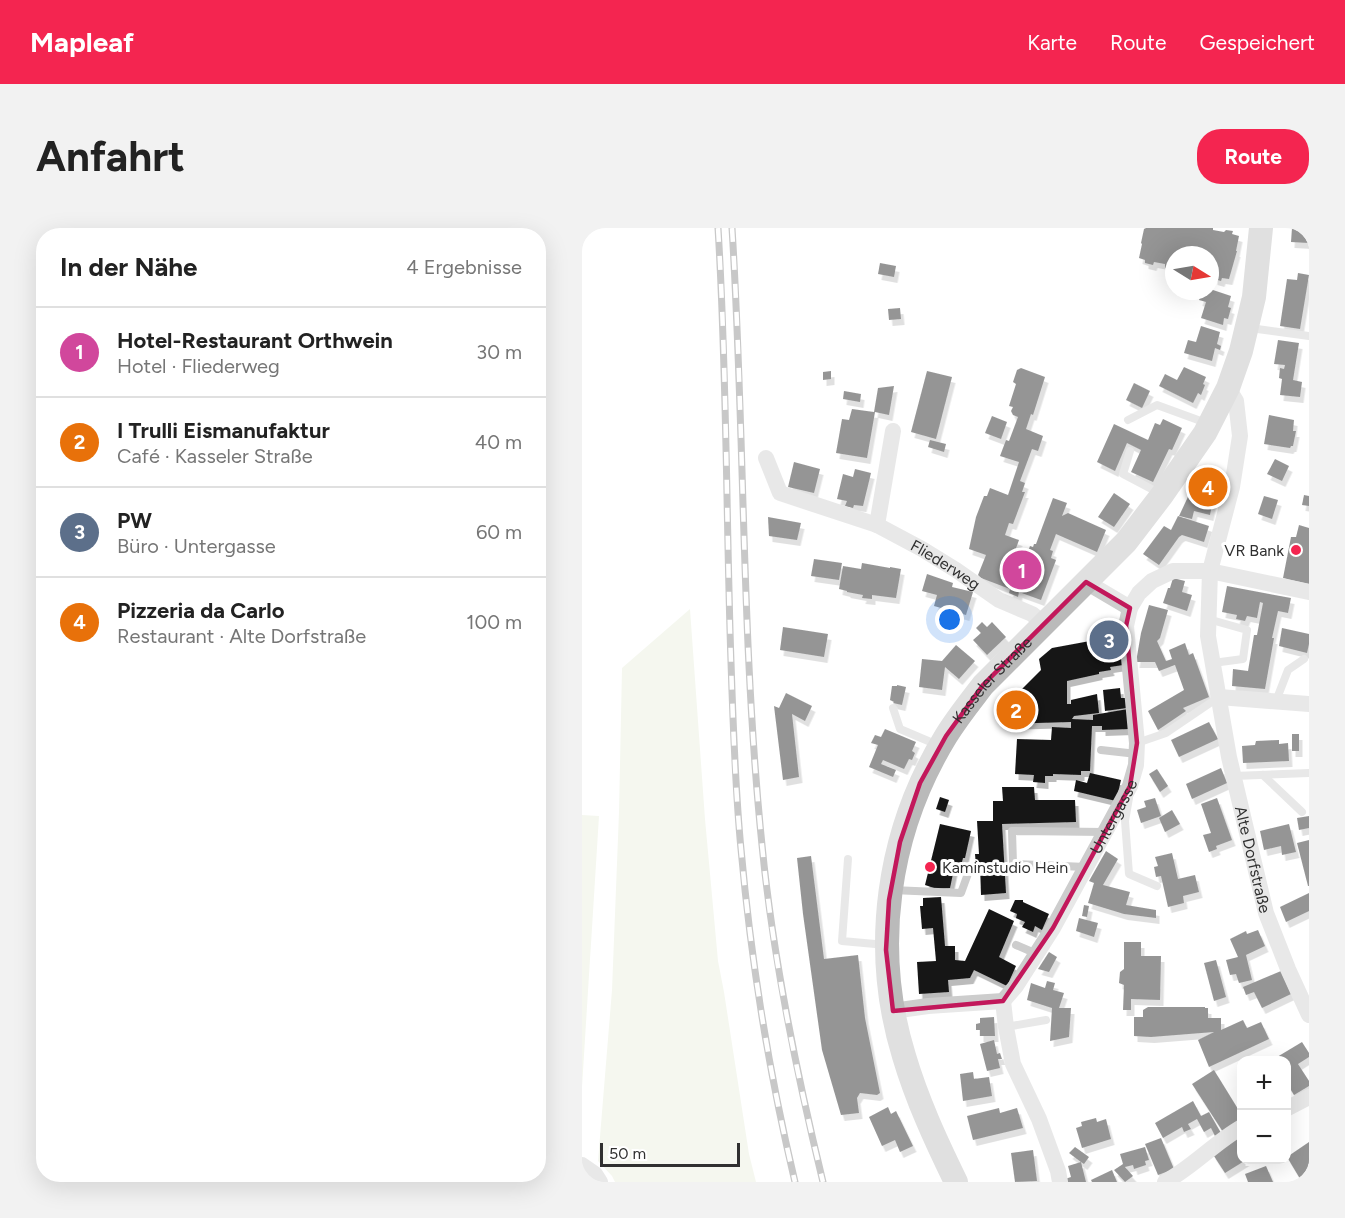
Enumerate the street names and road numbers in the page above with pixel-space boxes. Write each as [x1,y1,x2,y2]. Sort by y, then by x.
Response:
street label: Fliederweg [908,535,984,594]
street label: Kasseler Straße [948,632,1036,727]
street label: Untergasse [1086,777,1141,857]
street label: Alte Dorfstraße [1231,804,1275,915]

